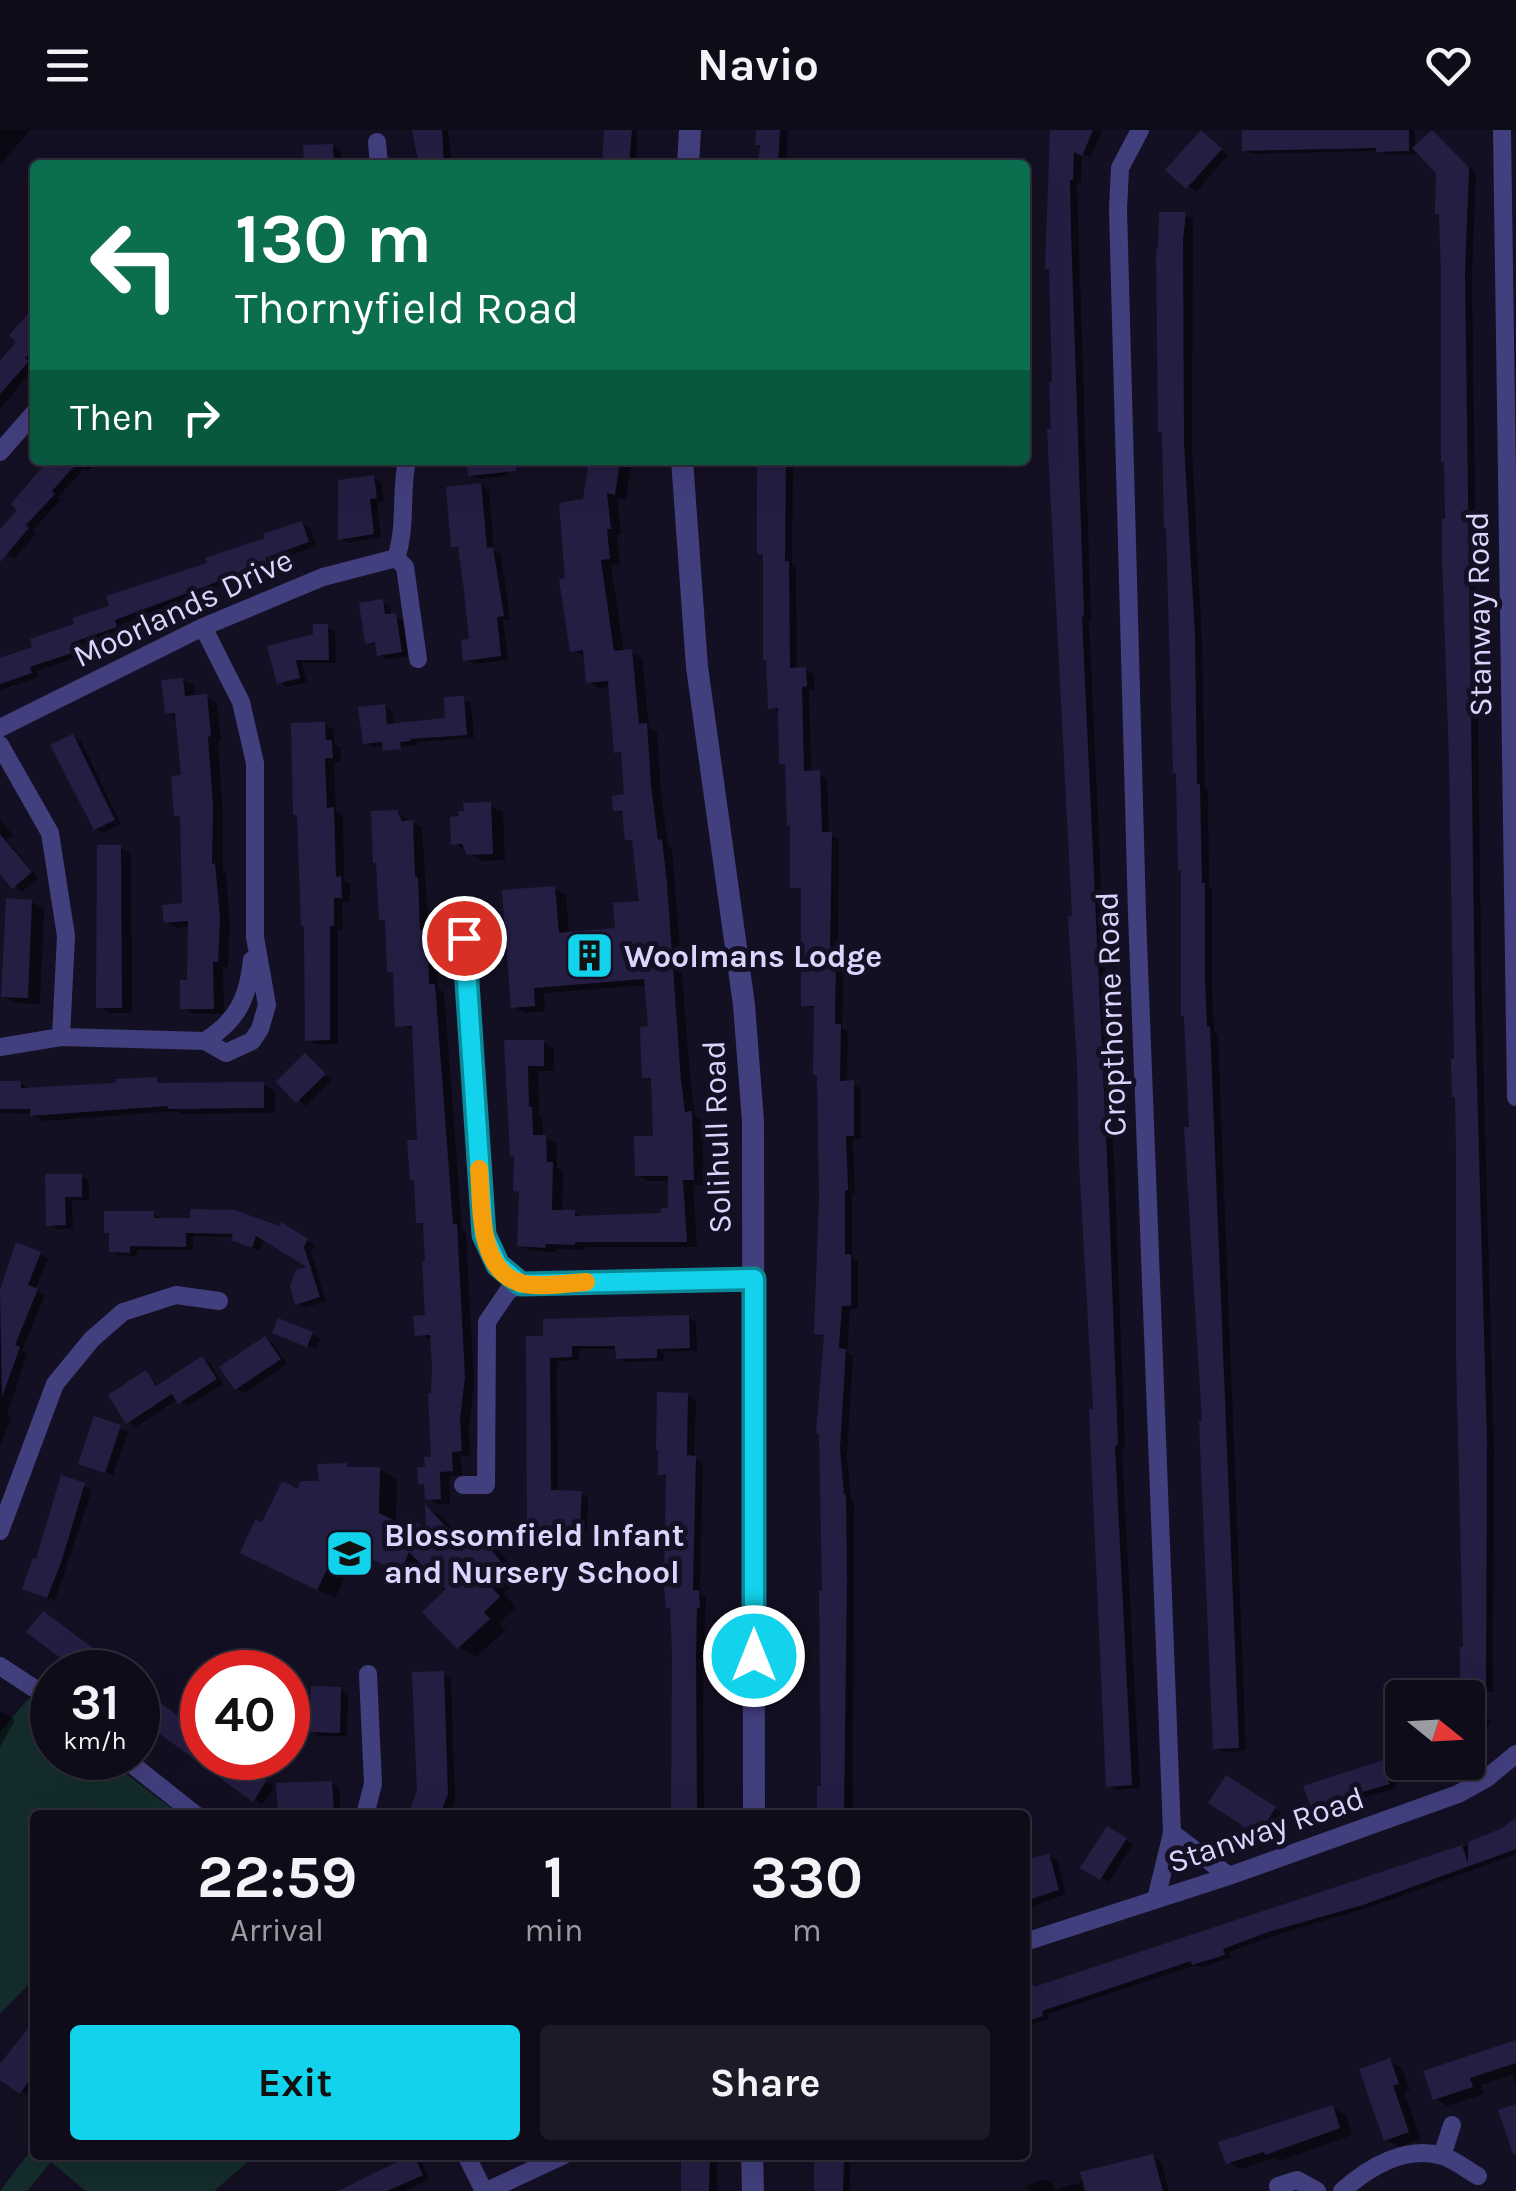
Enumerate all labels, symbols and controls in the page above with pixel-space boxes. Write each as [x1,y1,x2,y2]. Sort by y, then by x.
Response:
icon: menu [40,38,95,93]
icon: heart [1421,38,1476,93]
text: Navio [697,39,819,91]
text: 130 m [235,198,432,280]
icon: left [70,200,200,330]
text: Thornyfield Road [235,282,579,334]
icon: right [174,390,229,445]
text: Then [70,395,154,440]
street label: Stanway Road [1459,511,1499,717]
street label: Moorlands Drive [67,541,299,675]
street label: Cropthorne Road [1088,891,1134,1137]
pin [422,896,507,981]
icon: arrive [437,911,492,966]
building icon: Woolmans Lodge [563,930,615,982]
place label: Woolmans Lodge [624,938,882,975]
street label: Solihull Road [695,1040,739,1234]
place label: Blossomfield Infant and Nursery School [384,1517,684,1591]
school or university icon: Blossomfield Infant and Nursery School [323,1527,375,1579]
position arrow [702,1604,806,1708]
speed limit sign: 40 [180,1650,310,1780]
text: 31 [71,1673,119,1732]
north arrow [1385,1680,1485,1780]
map controls [1385,1680,1485,1780]
text: km/h [63,1726,127,1755]
street label: Stanway Road [1163,1779,1369,1881]
text: 22:59 [197,1842,357,1912]
text: 1 [543,1842,565,1912]
text: 330 [750,1842,863,1912]
text: Arrival [230,1912,324,1949]
text: min [524,1912,583,1949]
text: m [792,1912,822,1949]
button: Exit [70,2025,520,2140]
button: Share [540,2025,990,2140]

